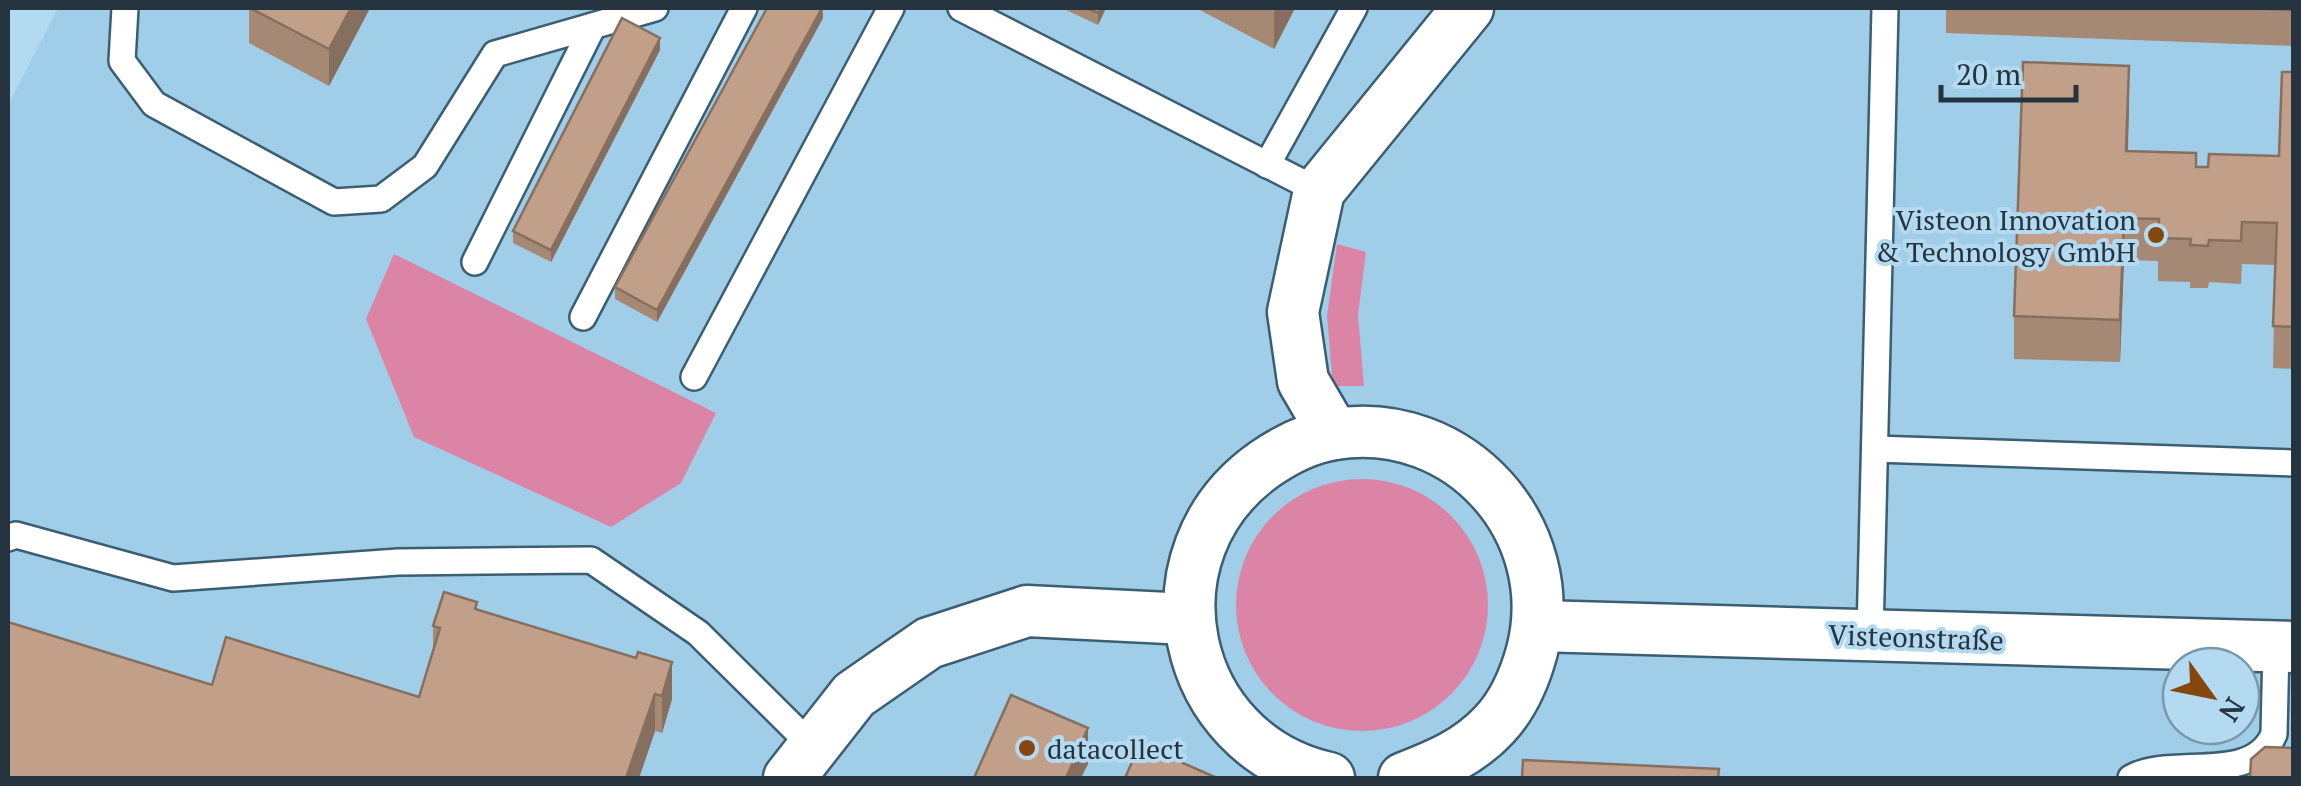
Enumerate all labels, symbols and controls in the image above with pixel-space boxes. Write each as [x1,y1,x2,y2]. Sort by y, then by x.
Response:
scale bar [1941,40,2076,102]
text: 20 m [1956,54,2021,94]
place label: Visteon Innovation & Technology GmbH [1875,201,2136,270]
marker: Visteon Innovation & Technology GmbH [2145,224,2167,246]
street label: Visteonstraße [1828,615,2004,659]
north arrow [2161,646,2261,746]
text: N [2211,691,2254,729]
place label: datacollect [1047,730,1184,767]
marker: datacollect [1016,737,1038,759]

